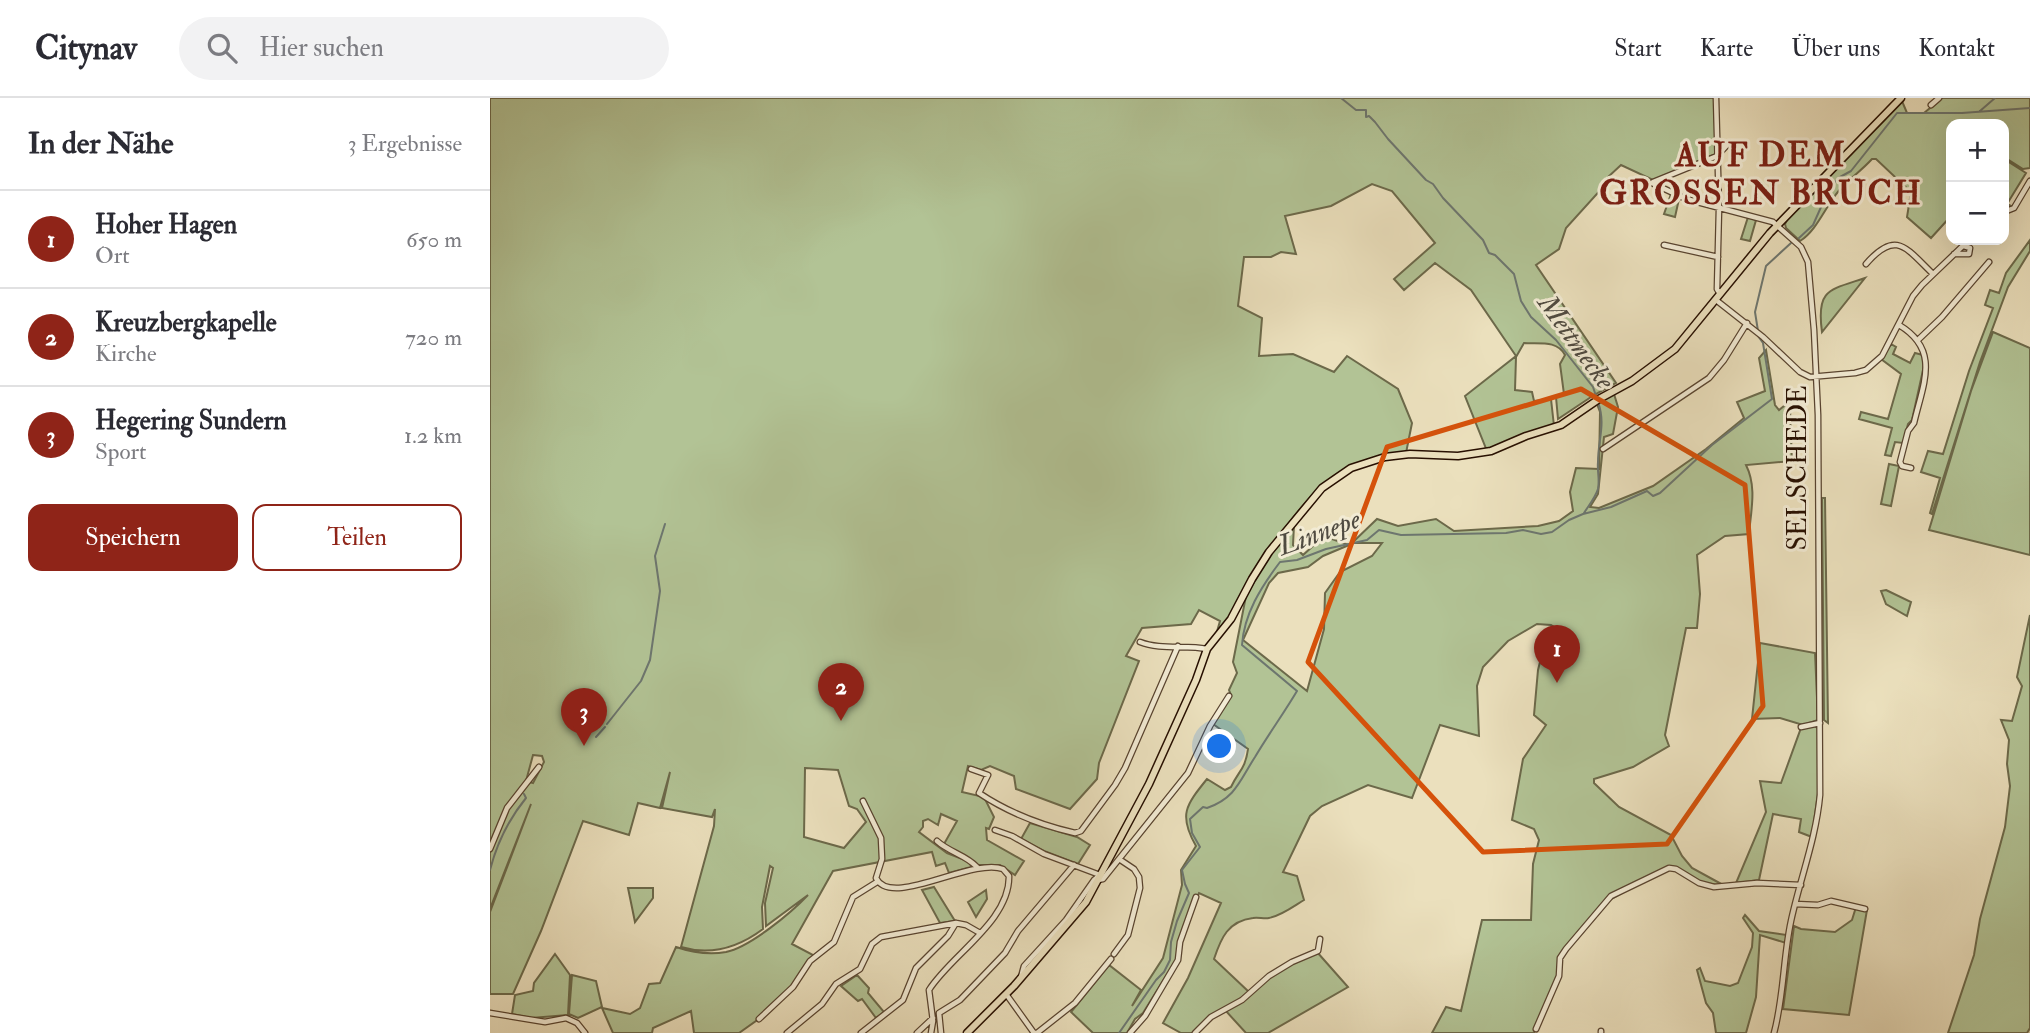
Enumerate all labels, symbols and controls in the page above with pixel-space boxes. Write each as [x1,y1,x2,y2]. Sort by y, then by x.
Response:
search box [179,17,669,80]
text: Citynav [35,28,137,69]
icon: search [203,29,241,67]
text: Hier suchen [259,32,384,64]
text: Start [1614,33,1662,64]
text: Karte [1700,33,1753,64]
text: Über uns [1791,33,1880,64]
text: Kontakt [1918,33,1995,64]
map controls [1946,119,2009,245]
button: + [1946,119,2009,182]
text: In der Nähe [28,125,173,162]
text: 3 Ergebnisse [348,129,462,158]
district label: AUF DEM GROSSEN BRUCH [1599,135,1923,214]
button: − [1946,182,2009,245]
text: Hoher Hagen [95,209,237,241]
text: 1 [47,225,55,254]
text: 650 m [406,225,462,254]
text: Ort [95,241,130,270]
water label: Mettmecke [1529,286,1623,397]
text: Kreuzbergkapelle [95,307,277,339]
text: 2 [45,323,57,352]
text: 720 m [405,323,462,352]
text: Kirche [95,339,157,368]
street label: SELSCHEDE [1782,385,1814,551]
text: Hegering Sundern [95,405,287,437]
text: 3 [47,421,55,450]
text: 1.2 km [404,421,462,450]
text: Sport [95,437,147,466]
water label: Linnepe [1272,502,1366,564]
button: Speichern [28,504,238,571]
button: Teilen [252,504,462,571]
pin: 1 [1534,625,1580,683]
pin: 2 [818,663,864,721]
pin: 3 [561,688,607,746]
your location [1202,729,1236,763]

